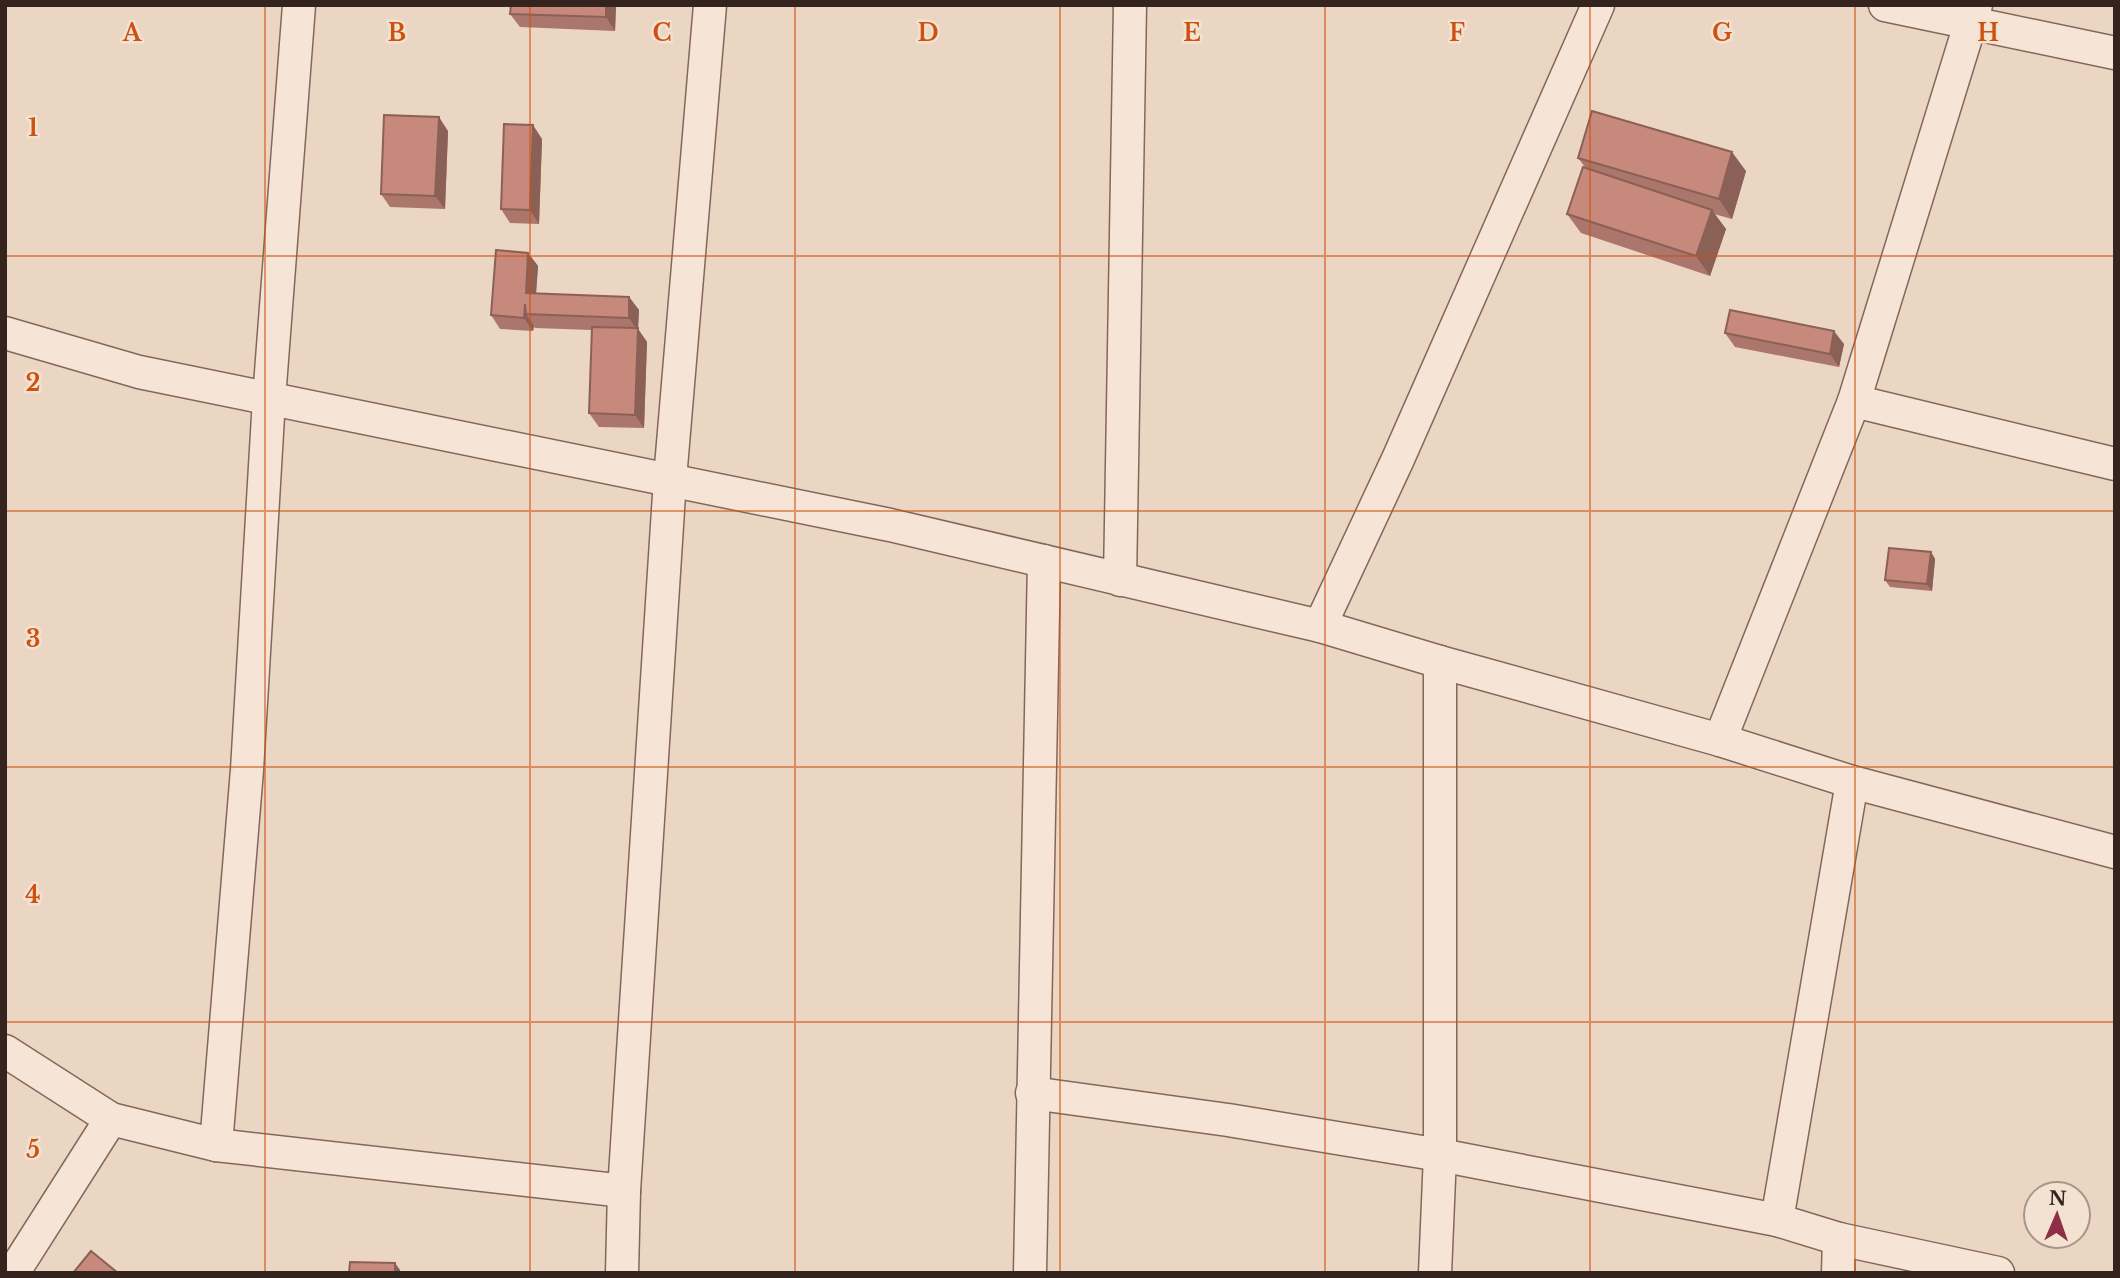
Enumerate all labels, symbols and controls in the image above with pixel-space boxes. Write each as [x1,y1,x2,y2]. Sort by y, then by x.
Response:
text: A [122,19,143,47]
text: B [388,19,406,47]
text: C [653,19,671,47]
text: D [917,19,939,47]
text: E [1183,19,1201,47]
text: F [1449,19,1465,47]
text: G [1712,19,1732,47]
text: H [1977,19,1999,47]
text: 1 [28,114,38,142]
text: 2 [26,369,40,397]
text: 3 [26,625,40,653]
text: 4 [25,881,41,909]
text: 5 [26,1136,40,1164]
north arrow [2022,1180,2092,1250]
text: N [2048,1187,2067,1210]

